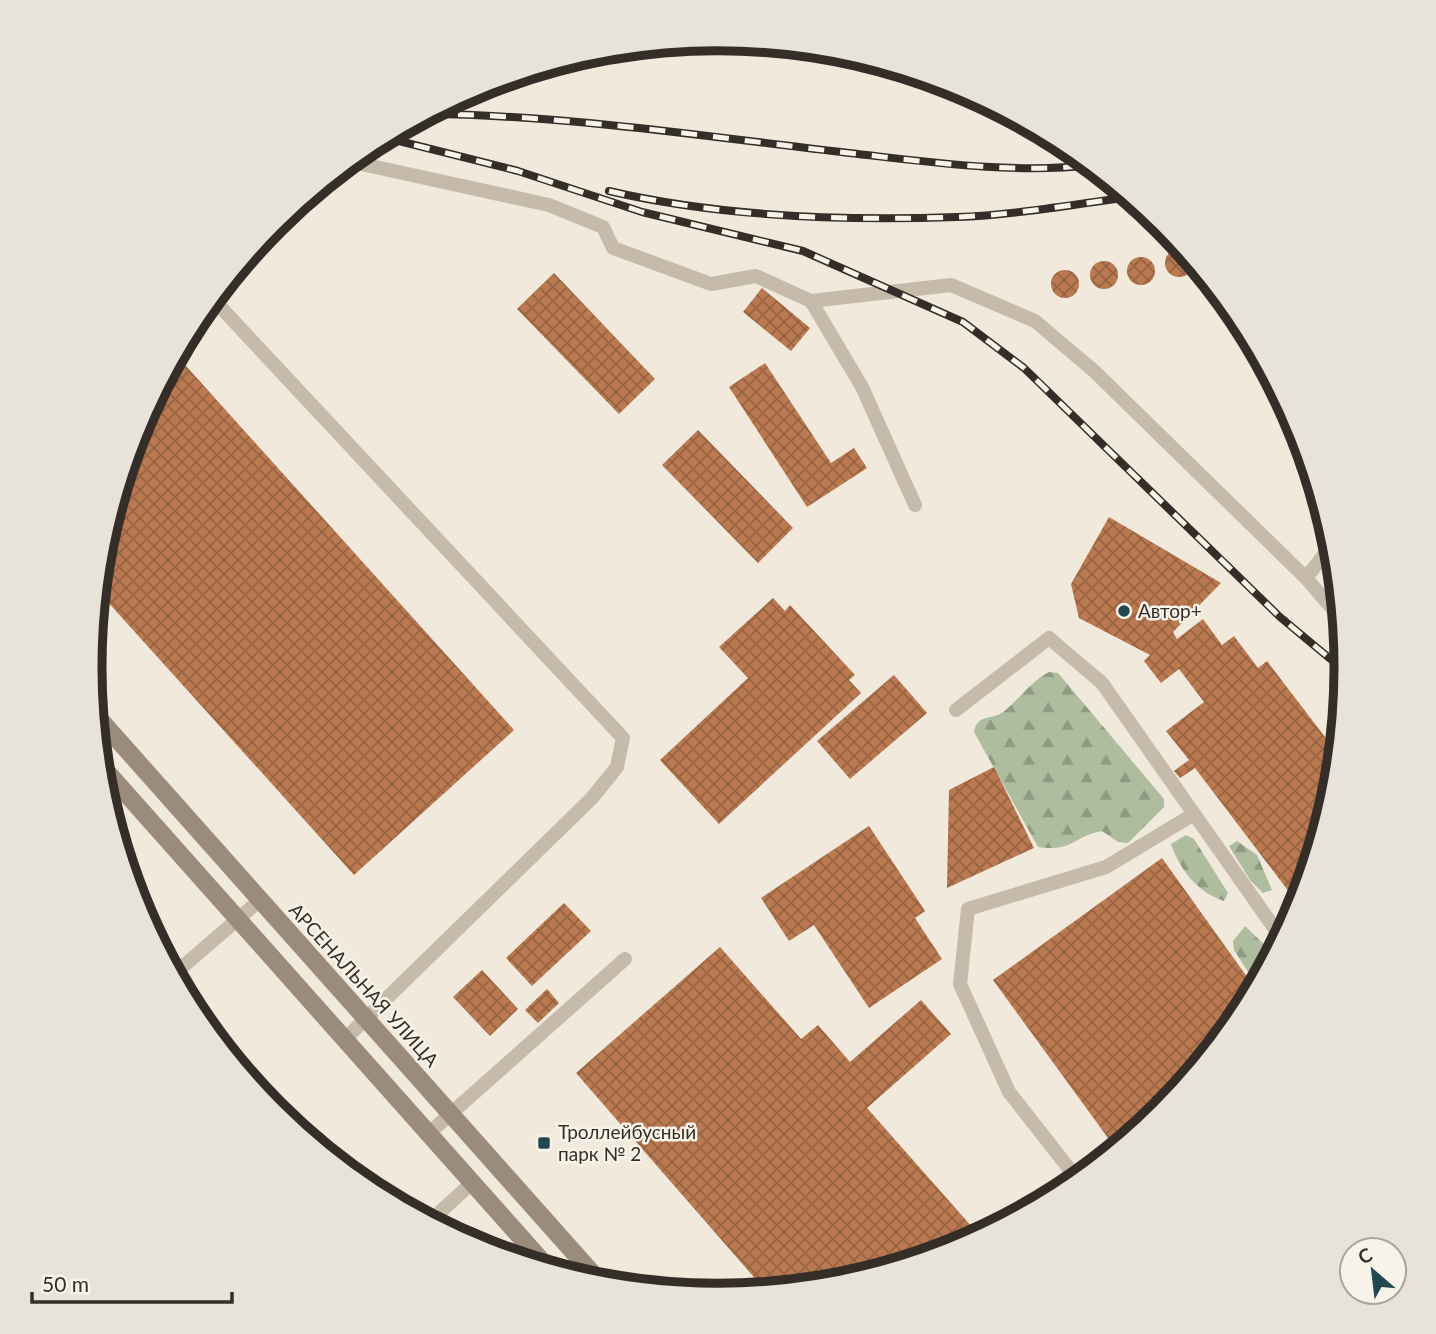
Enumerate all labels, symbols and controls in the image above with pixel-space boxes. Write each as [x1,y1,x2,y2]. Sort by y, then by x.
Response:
place label: Автор+ [1138,599,1202,622]
marker: Автор+ [1116,603,1132,619]
street label: АРСЕНАЛЬНАЯ УЛИЦА [285,898,444,1071]
place label: Троллейбусный парк № 2 [558,1120,696,1165]
marker: Троллейбусный парк № 2 [536,1135,552,1151]
north arrow [1338,1236,1408,1306]
text: С [1354,1242,1376,1269]
scale bar [32,1260,231,1304]
text: 50 m [42,1271,89,1296]

